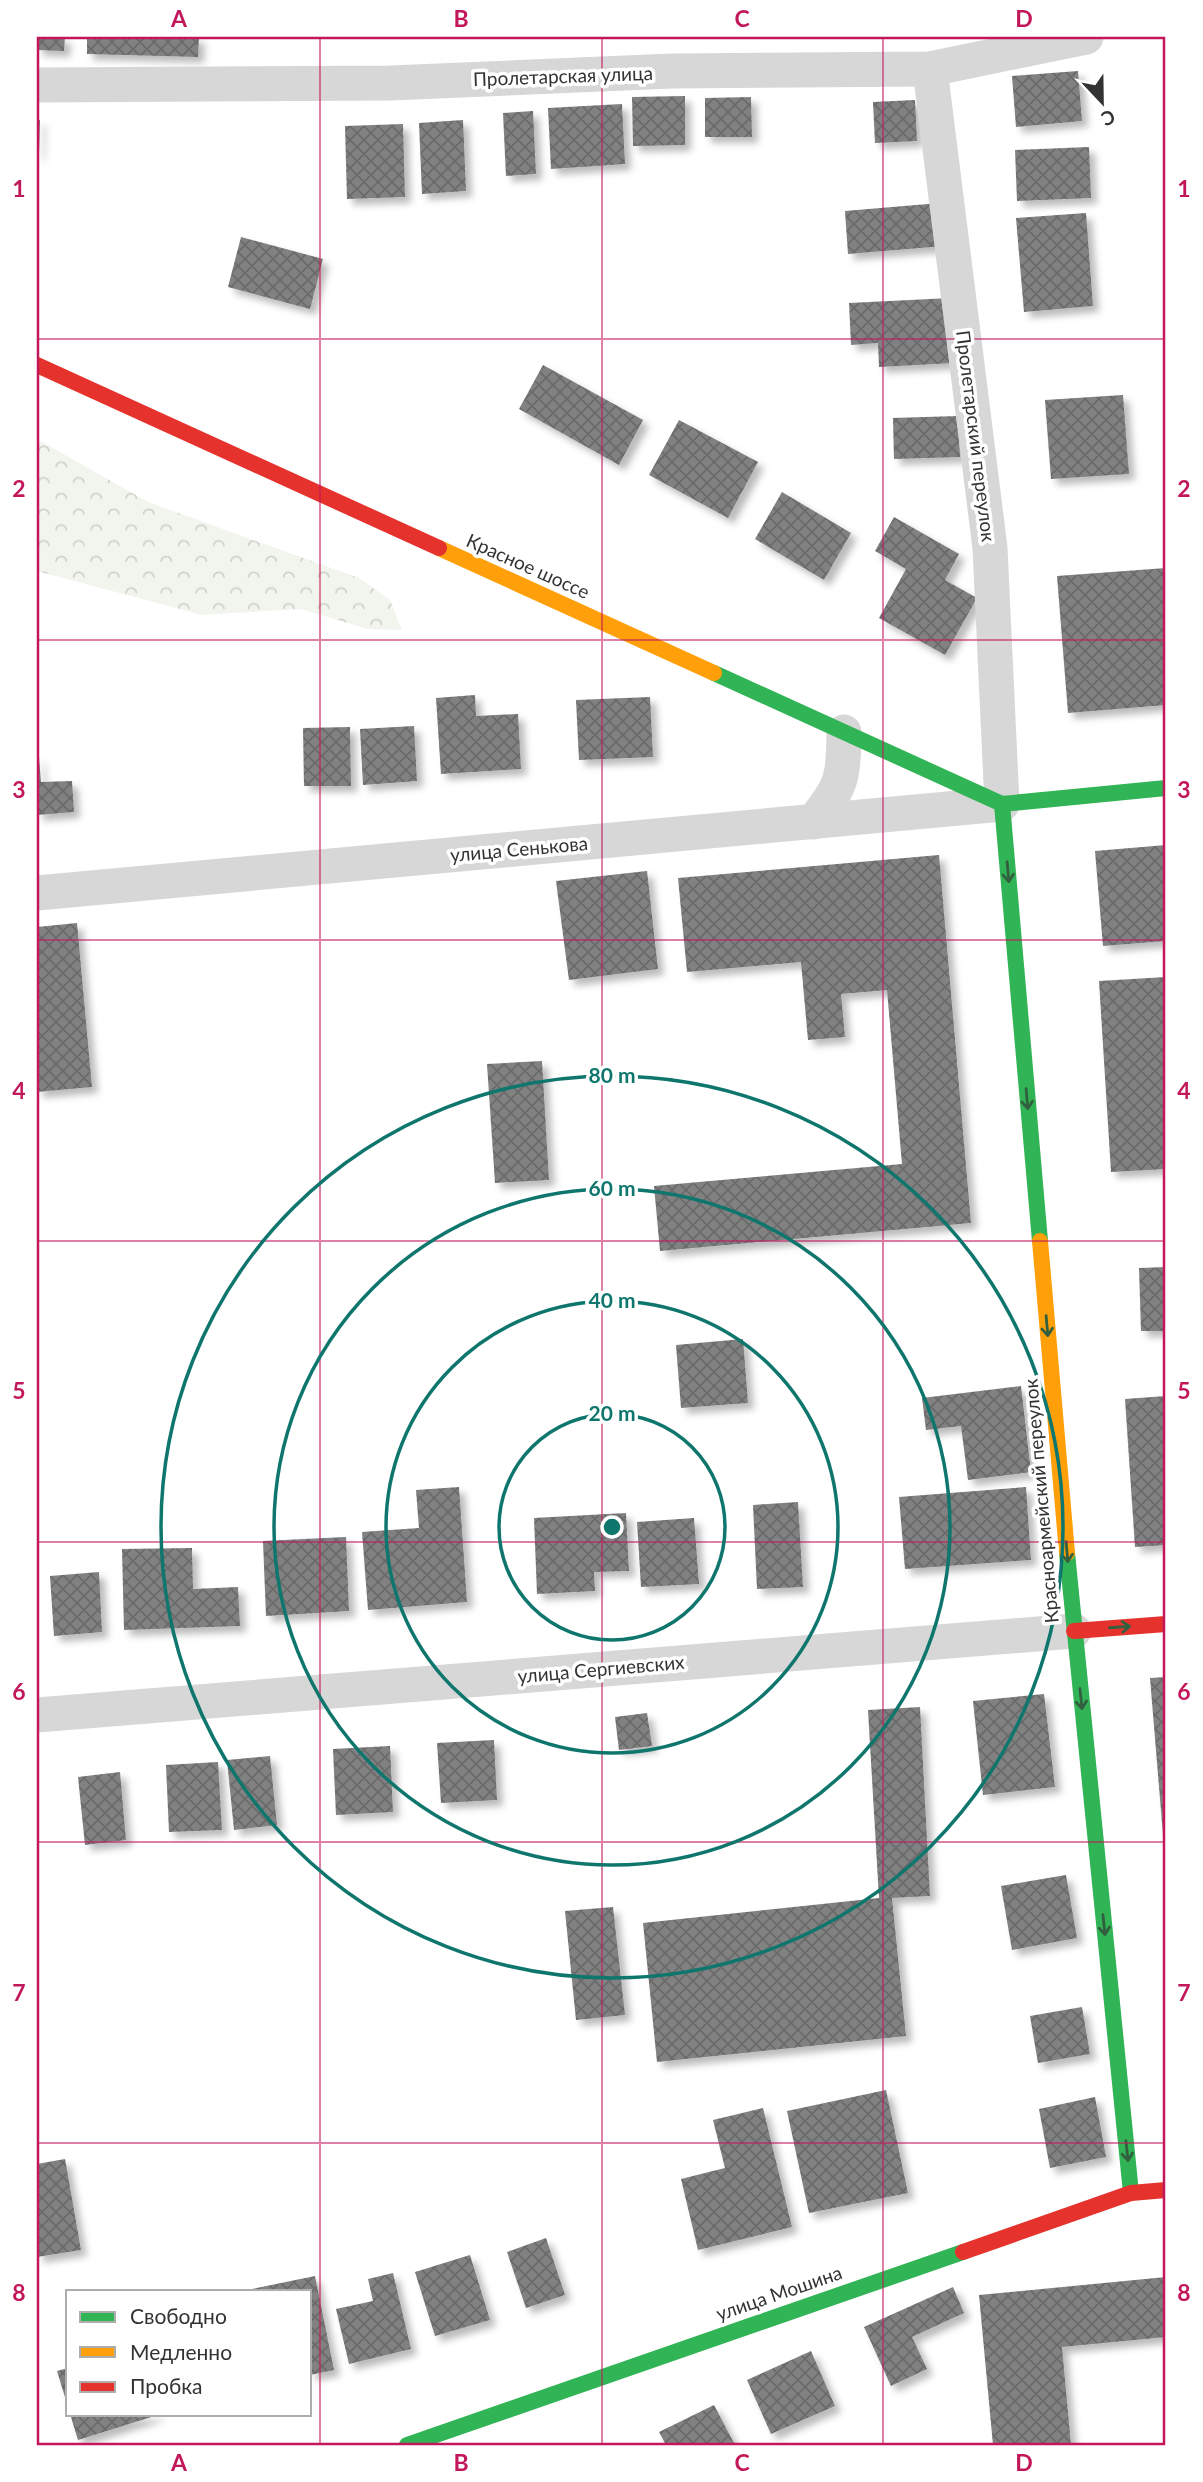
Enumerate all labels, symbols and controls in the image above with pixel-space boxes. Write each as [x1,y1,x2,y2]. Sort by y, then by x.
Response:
text: A [170,4,188,32]
text: B [453,4,469,32]
text: C [734,4,750,32]
text: D [1015,4,1033,32]
street label: Пролетарская улица [473,61,653,90]
north arrow [1066,66,1136,136]
text: С [1098,105,1119,131]
text: 1 [12,174,26,202]
text: 1 [1177,174,1191,202]
street label: Пролетарский переулок [952,329,1001,543]
text: 2 [12,474,26,502]
text: 2 [1177,474,1191,502]
street label: Красное шоссе [463,528,593,603]
text: 3 [12,775,26,803]
text: 3 [1177,775,1191,803]
street label: улица Сенькова [449,831,589,866]
one-way arrow [1002,861,1015,883]
text: 80 m [588,1062,636,1087]
text: 4 [12,1076,26,1104]
text: 4 [1177,1076,1191,1104]
one-way arrow [1021,1087,1034,1110]
text: 60 m [588,1175,636,1200]
text: 40 m [588,1287,636,1312]
one-way arrow [1041,1314,1054,1336]
text: 5 [12,1376,26,1404]
text: 5 [1177,1376,1191,1404]
street label: Красноармейский переулок [1018,1378,1063,1624]
text: 20 m [588,1400,636,1425]
centre of rings [600,1515,624,1539]
one-way arrow [1061,1541,1074,1563]
one-way arrow [1108,1620,1131,1633]
street label: улица Сергиевских [517,1650,686,1687]
text: 6 [12,1677,26,1705]
text: 6 [1177,1677,1191,1705]
one-way arrow [1074,1687,1087,1709]
one-way arrow [1097,1913,1110,1936]
text: 7 [12,1978,26,2006]
text: 7 [1177,1978,1191,2006]
one-way arrow [1121,2139,1134,2162]
street label: улица Мошина [713,2260,845,2325]
text: 8 [12,2278,26,2306]
text: 8 [1177,2278,1191,2306]
legend [66,2290,312,2416]
text: Свободно [130,2303,227,2328]
text: Медленно [130,2339,232,2364]
text: Пробка [130,2373,203,2398]
text: A [170,2448,188,2476]
text: B [453,2448,469,2476]
text: C [734,2448,750,2476]
text: D [1015,2448,1033,2476]

